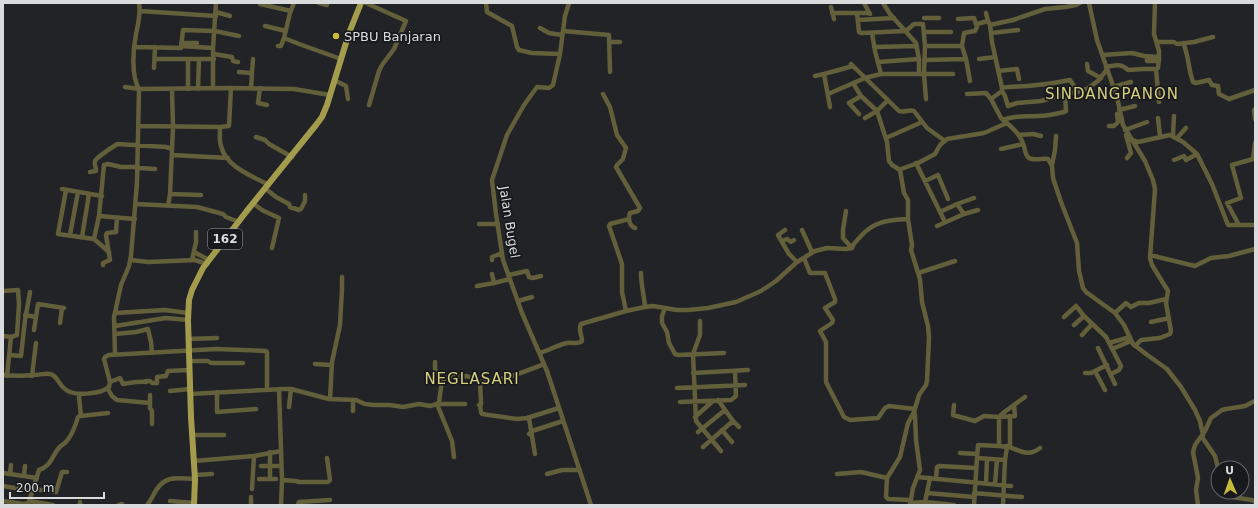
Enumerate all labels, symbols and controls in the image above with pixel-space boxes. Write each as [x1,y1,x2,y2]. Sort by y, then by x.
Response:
place label: SPBU Banjaran [344,29,441,44]
marker: SPBU Banjaran [331,31,341,41]
district label: SINDANGPANON [1045,85,1179,103]
street label: Jalan Bugel [496,184,523,259]
road number: 162 [208,229,242,249]
district label: NEGLASARI [424,370,520,388]
north arrow [1210,460,1250,500]
text: U [1225,464,1234,477]
scale bar [10,474,104,500]
text: 200 m [16,481,54,495]

